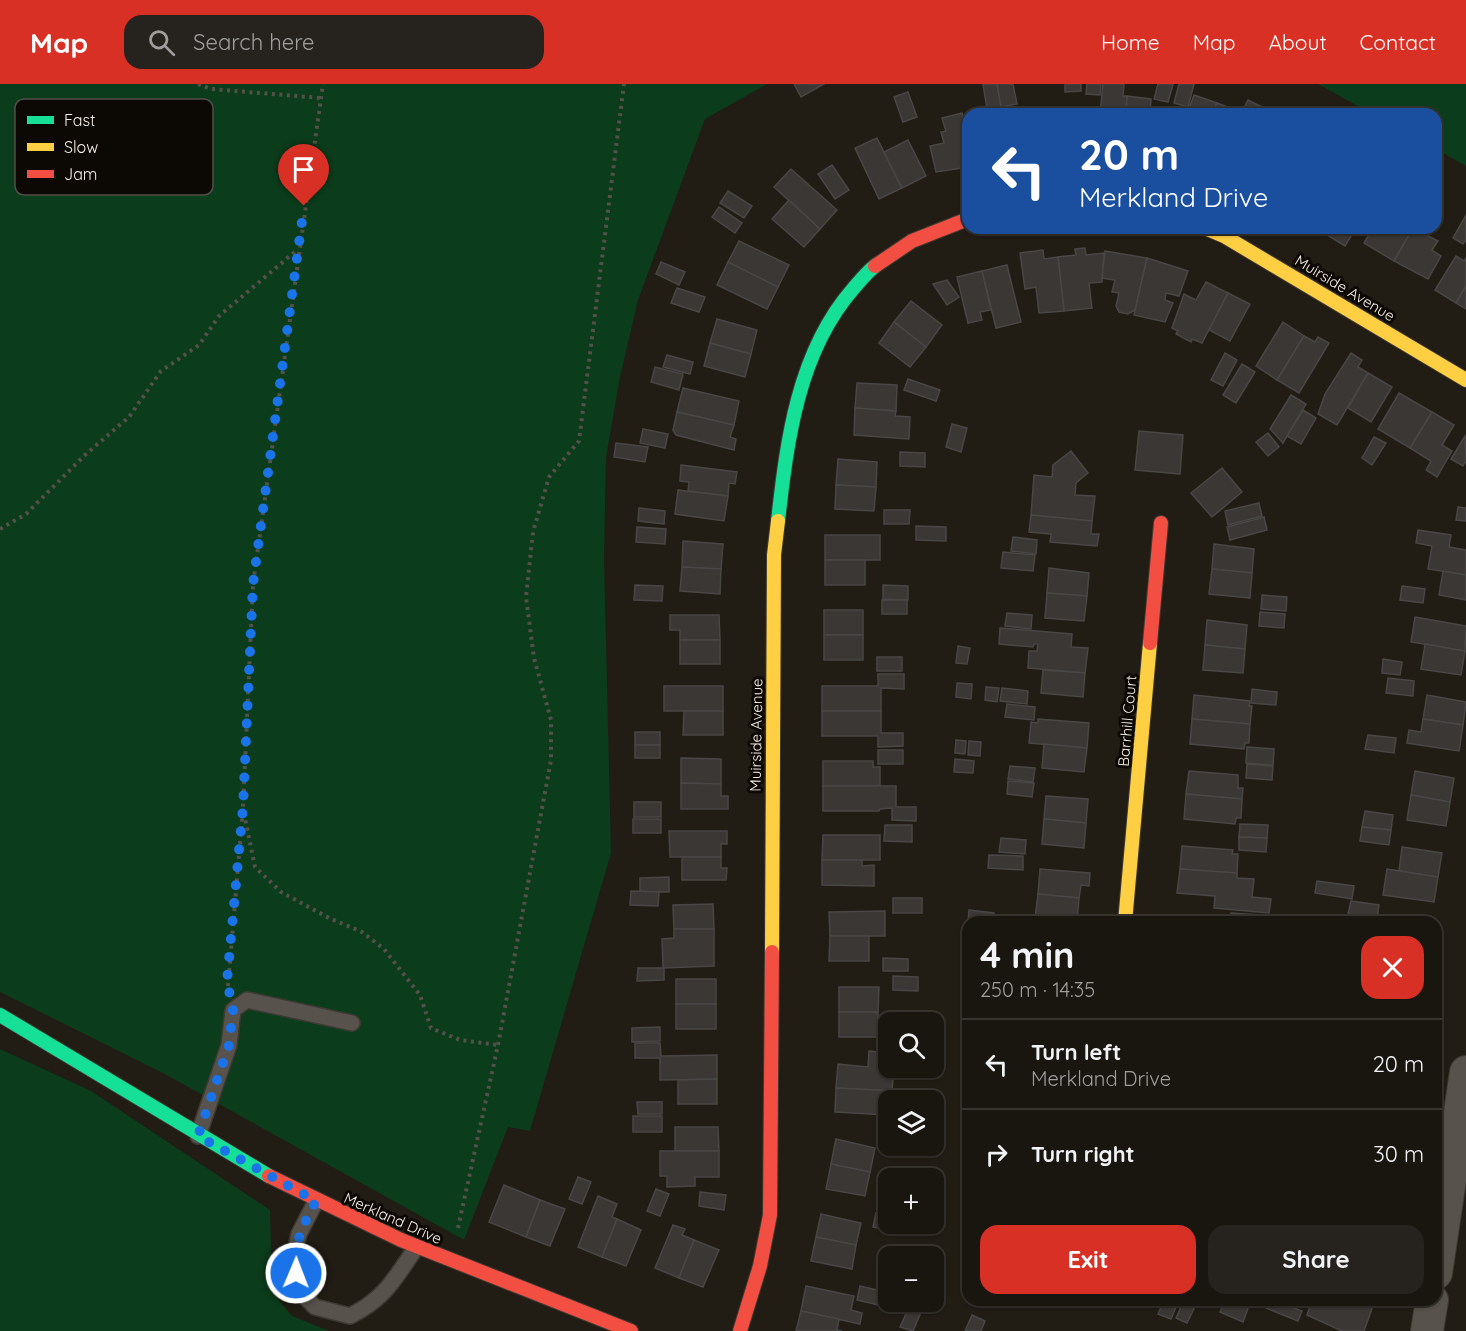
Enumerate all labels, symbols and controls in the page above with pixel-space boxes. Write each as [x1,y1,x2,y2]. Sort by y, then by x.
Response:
search box [124,15,544,69]
text: Map [30,25,88,60]
icon: search [145,26,178,59]
text: Search here [193,28,315,56]
text: Home [1101,29,1160,55]
text: Map [1193,29,1236,55]
text: About [1269,29,1327,55]
text: Contact [1360,29,1436,55]
legend [15,99,213,195]
text: Fast [64,110,95,130]
text: 20 m [1079,128,1179,181]
icon: left [980,132,1058,210]
text: Slow [64,137,98,157]
pin [278,144,329,206]
icon: arrive [287,153,320,186]
text: Jam [64,164,97,184]
text: Merkland Drive [1079,180,1268,214]
street label: Muirside Avenue [1292,251,1398,325]
street label: Barrhill Court [1114,675,1140,767]
street label: Muirside Avenue [746,678,766,792]
text: 4 min [980,932,1074,977]
button: close [1361,936,1424,999]
text: 250 m · 14:35 [980,977,1095,1002]
map controls [878,1012,944,1312]
button: search [878,1012,944,1078]
text: Turn left [1031,1038,1121,1066]
icon: left [980,1048,1013,1081]
text: 20 m [1373,1050,1424,1078]
text: Merkland Drive [1031,1066,1171,1091]
button: layers [878,1090,944,1156]
icon: right [980,1138,1013,1171]
text: Turn right [1031,1140,1135,1168]
text: 30 m [1373,1140,1424,1168]
button: + [878,1168,944,1234]
street label: Merkland Drive [341,1188,445,1248]
button: Exit [980,1225,1196,1294]
button: Share [1208,1225,1424,1294]
position arrow [264,1241,328,1305]
button: − [878,1246,944,1312]

